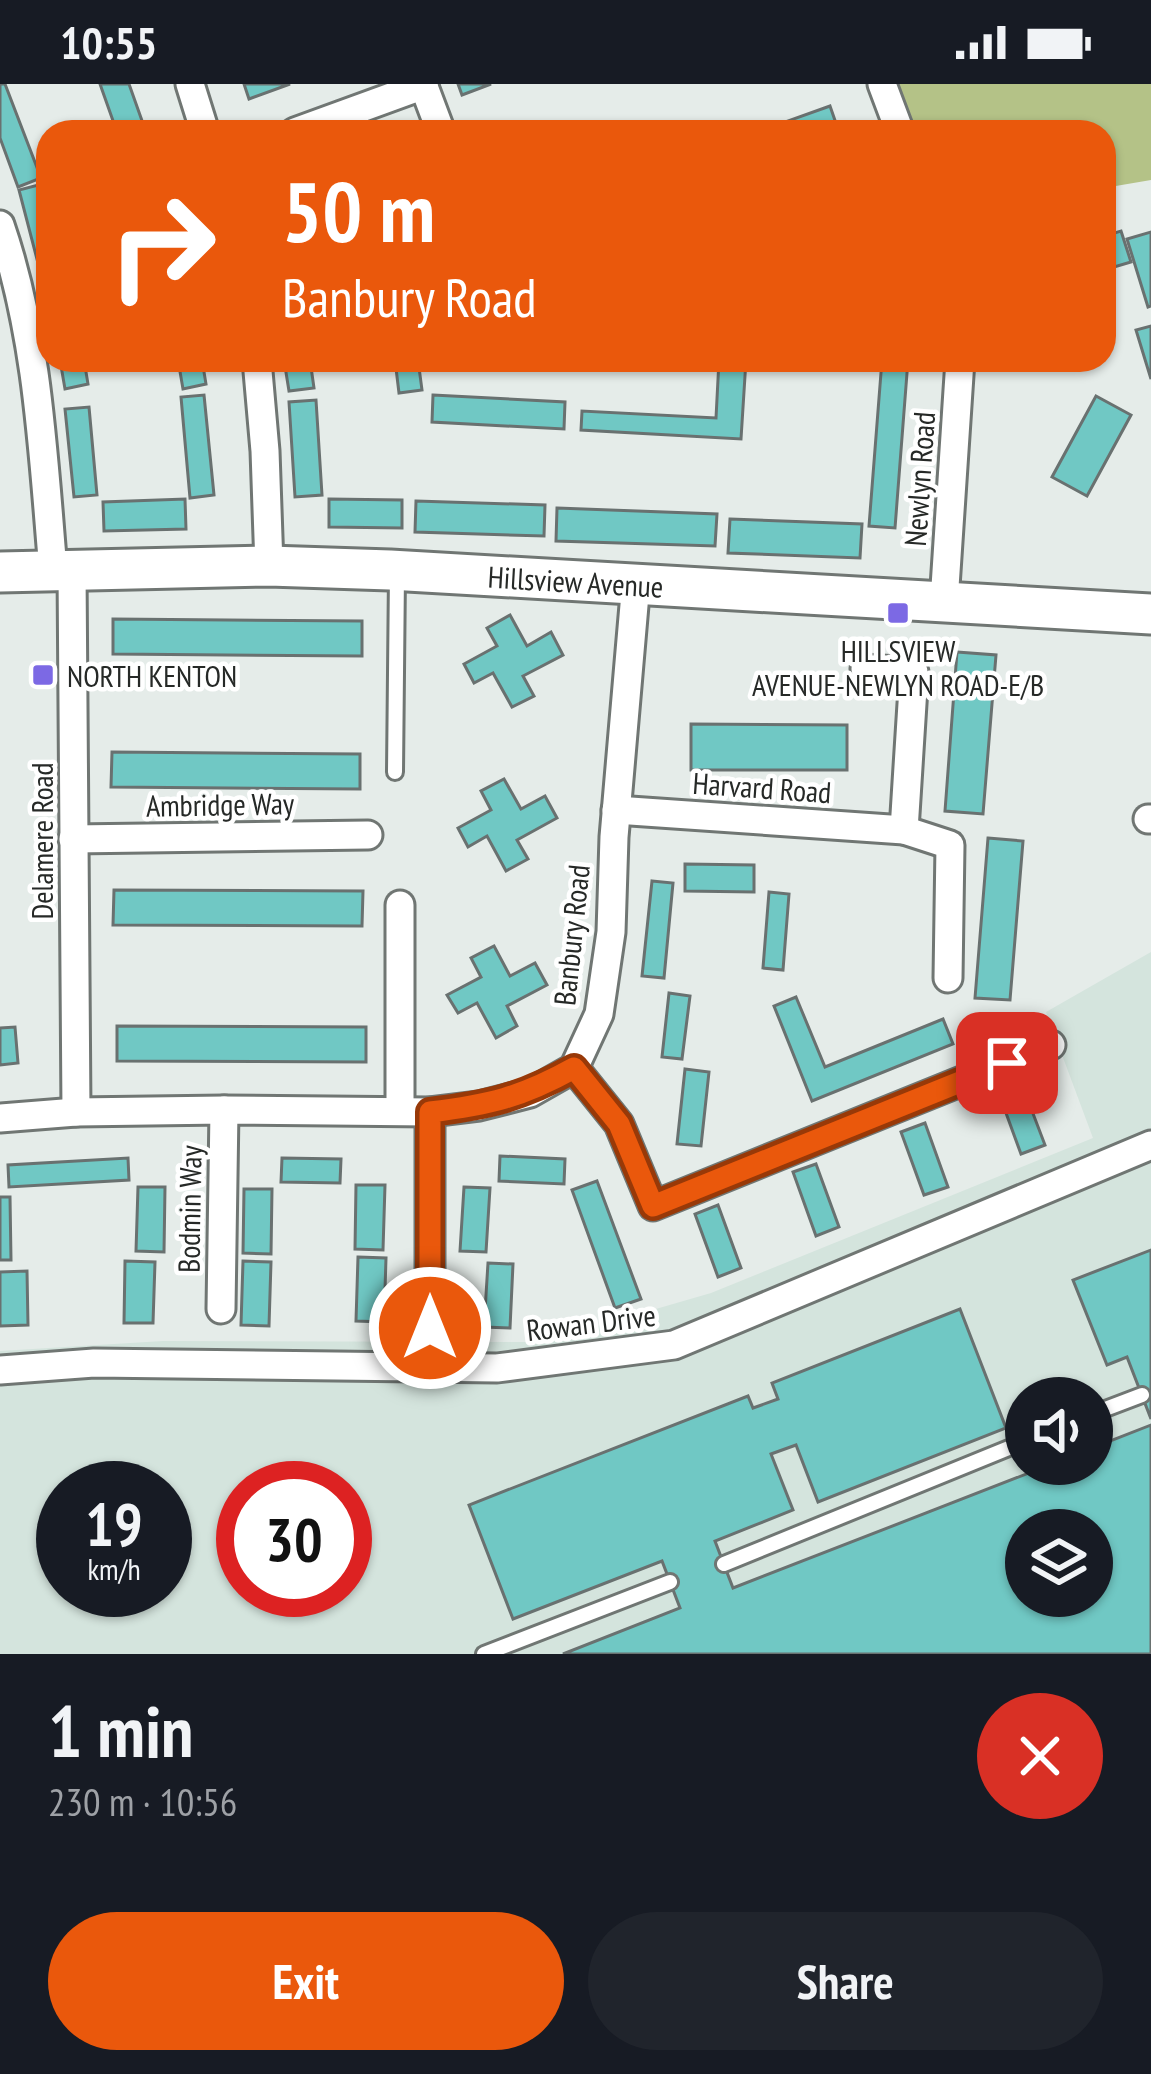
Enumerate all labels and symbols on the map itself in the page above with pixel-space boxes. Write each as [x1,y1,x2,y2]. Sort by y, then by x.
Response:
street label: Newlyn Road [895,410,943,548]
street label: Hillsview Avenue [487,556,664,605]
marker: HILLSVIEW AVENUE-NEWLYN ROAD-E/B [885,600,911,626]
place label: HILLSVIEW AVENUE-NEWLYN ROAD-E/B [752,631,1044,704]
place label: NORTH KENTON [67,656,237,695]
marker: NORTH KENTON [30,662,56,688]
street label: Delamere Road [22,762,61,920]
street label: Harvard Road [691,763,833,811]
street label: Ambridge Way [146,783,295,825]
street label: Banbury Road [544,863,598,1007]
pin [956,1012,1058,1114]
street label: Bodmin Way [168,1144,210,1273]
position arrow [367,1265,493,1391]
street label: Rowan Drive [524,1295,658,1349]
speed limit sign: 30 [216,1461,372,1617]

